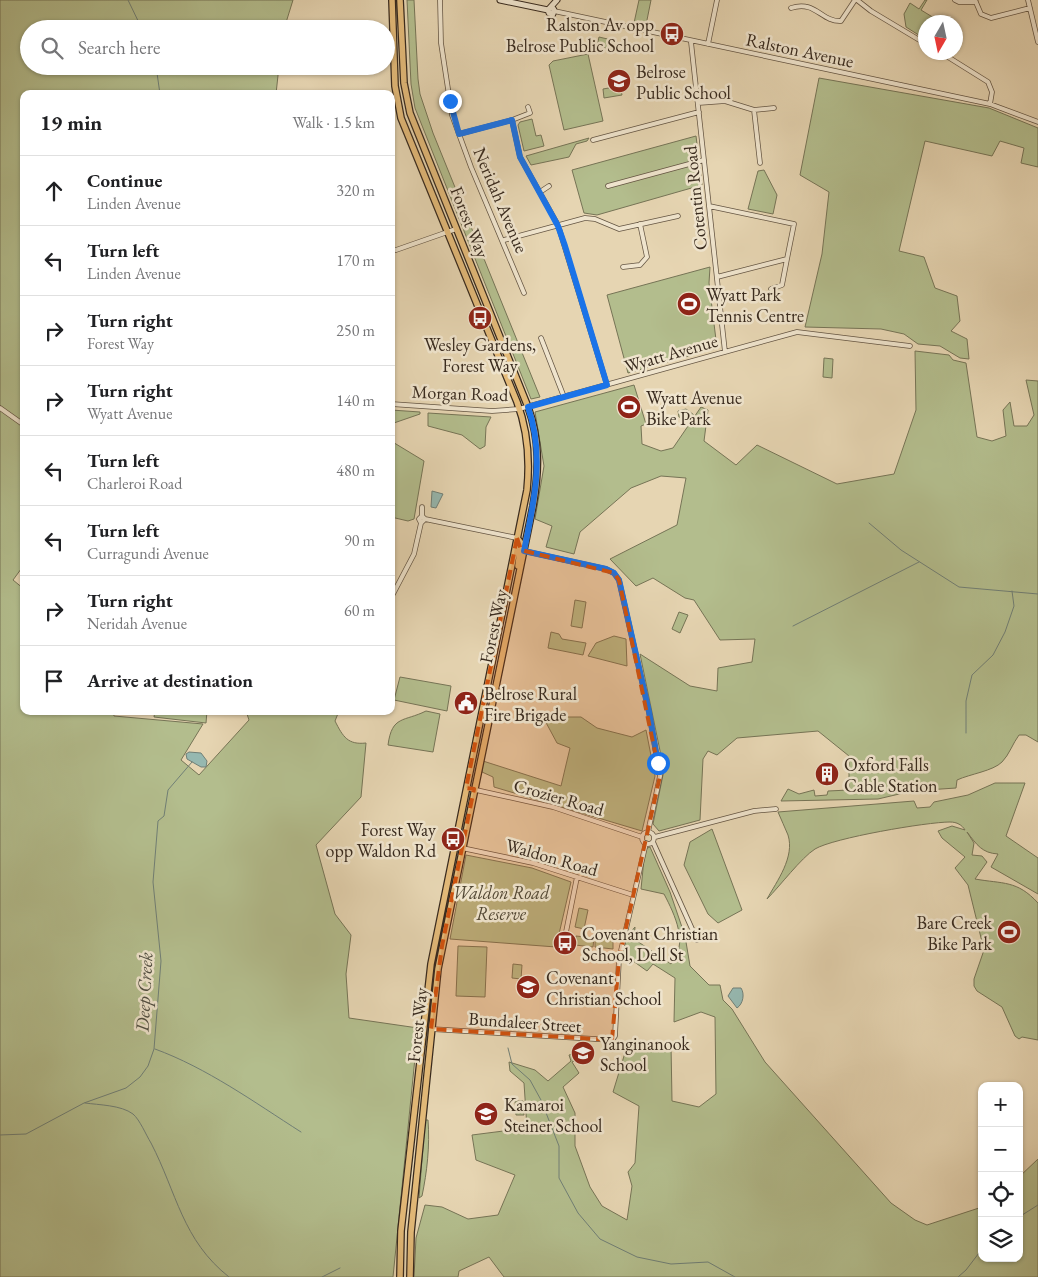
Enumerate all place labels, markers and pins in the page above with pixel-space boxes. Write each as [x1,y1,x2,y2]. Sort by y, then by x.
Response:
place label: Ralston Av opp Belrose Public School [506,13,654,57]
bus stop icon: Ralston Av opp Belrose Public School [659,21,685,47]
place label: Belrose Public School [636,60,731,104]
school or university icon: Belrose Public School [606,68,632,94]
place label: Wyatt Park Tennis Centre [706,283,804,327]
sports icon: Wyatt Park Tennis Centre [676,291,702,317]
bus stop icon: Wesley Gardens, Forest Way [467,305,493,331]
place label: Wesley Gardens, Forest Way [424,333,536,377]
place label: Wyatt Avenue Bike Park [646,386,742,430]
sports icon: Wyatt Avenue Bike Park [616,394,642,420]
place label: Belrose Rural Fire Brigade [484,682,577,726]
public building icon: Belrose Rural Fire Brigade [453,690,479,716]
place label: Oxford Falls Cable Station [844,753,938,797]
building icon: Oxford Falls Cable Station [814,761,840,787]
place label: Forest Way opp Waldon Rd [326,818,437,862]
bus stop icon: Forest Way opp Waldon Rd [440,826,466,852]
place label: Bare Creek Bike Park [917,911,993,955]
sports icon: Bare Creek Bike Park [996,919,1022,945]
place label: Covenant Christian School, Dell St [582,922,719,966]
bus stop icon: Covenant Christian School, Dell St [552,930,578,956]
place label: Covenant Christian School [546,966,661,1010]
school or university icon: Covenant Christian School [515,974,541,1000]
place label: Yanginanook School [600,1032,690,1076]
school or university icon: Yanginanook School [570,1040,596,1066]
place label: Kamaroi Steiner School [504,1093,602,1137]
school or university icon: Kamaroi Steiner School [473,1101,499,1127]

